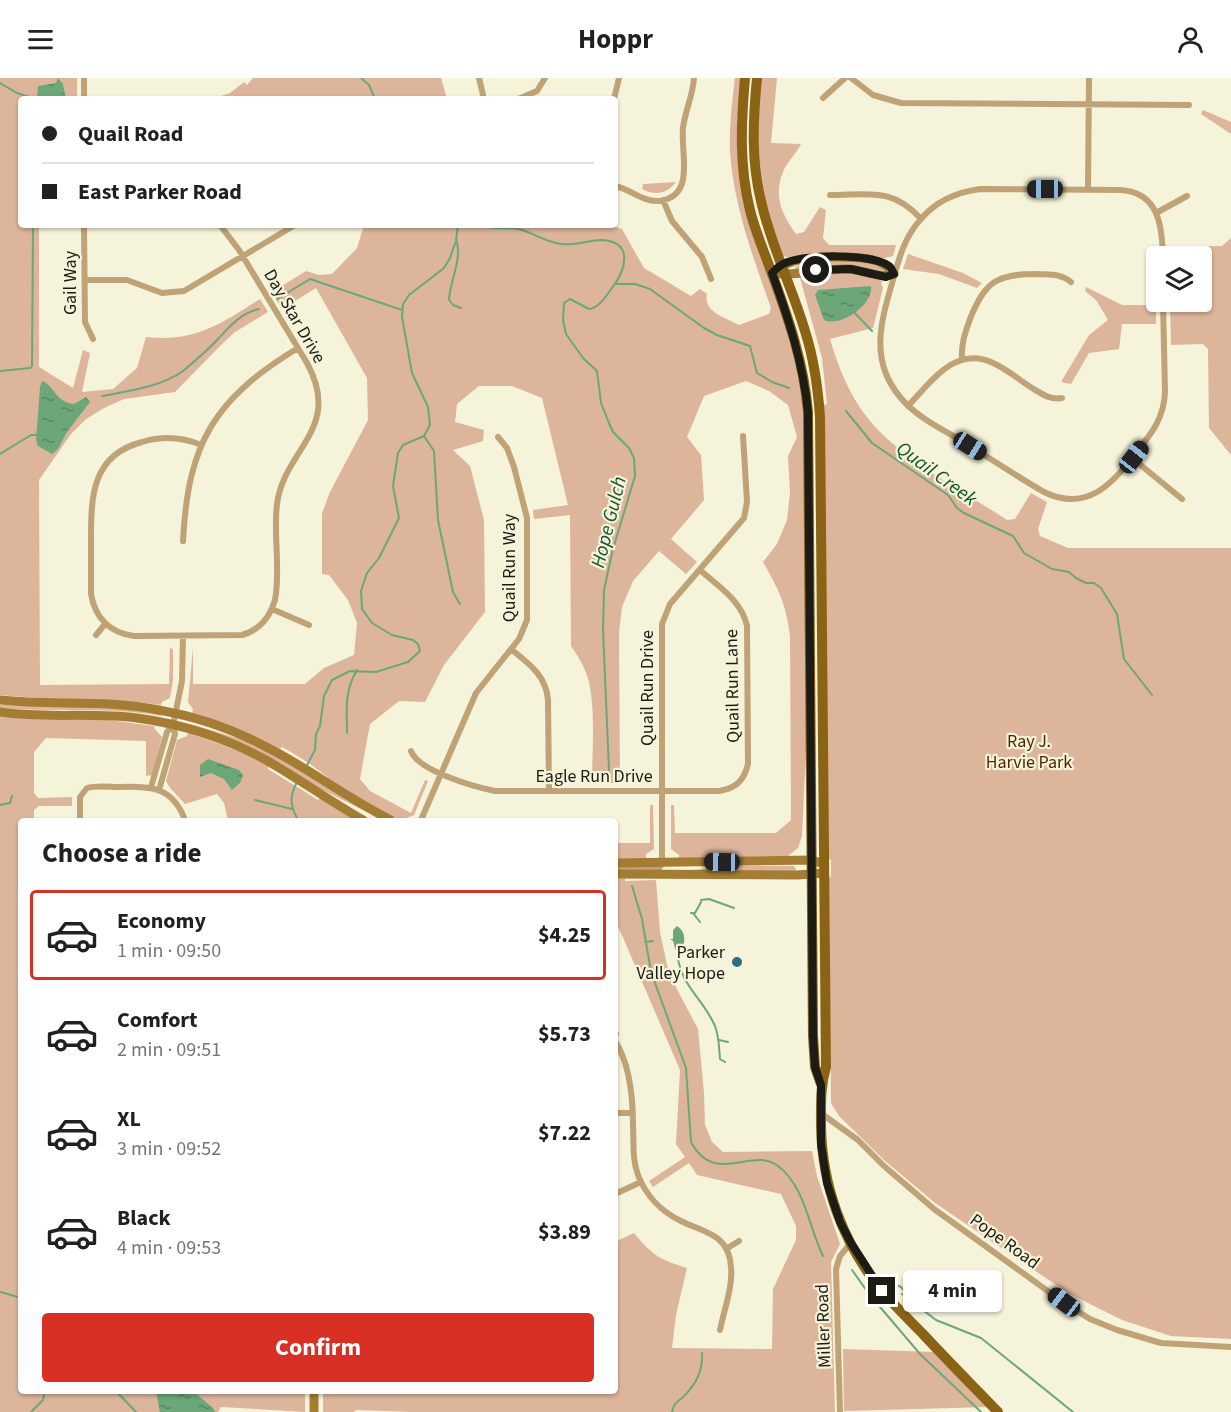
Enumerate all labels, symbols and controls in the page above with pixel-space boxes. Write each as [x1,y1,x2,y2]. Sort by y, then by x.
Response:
text: Hoppr [578,20,653,59]
icon: menu [24,23,57,56]
icon: person [1174,23,1207,56]
text: Quail Road [78,118,183,150]
text: East Parker Road [78,176,242,208]
car [1027,180,1063,198]
map controls [1146,246,1212,312]
button: layers [1146,246,1212,312]
street label: Gail Way [58,250,83,315]
route start [802,256,829,283]
street label: Day Star Drive [257,265,332,368]
car [950,429,990,463]
water label: Quail Creek [890,435,983,513]
car [1116,437,1152,477]
water label: Hope Gulch [584,474,634,571]
street label: Quail Run Way [497,513,522,622]
street label: Quail Run Lane [719,629,746,743]
street label: Quail Run Drive [635,630,660,746]
park label: Ray J. Harvie Park [986,729,1072,775]
street label: Eagle Run Drive [535,764,653,789]
text: Choose a ride [42,834,202,873]
car [704,853,740,871]
text: Economy [117,905,206,937]
icon: car [45,908,99,962]
text: $4.25 [538,919,591,951]
text: 1 min · 09:50 [117,937,221,965]
place label: Parker Valley Hope [636,940,726,986]
marker: Parker Valley Hope [730,955,744,969]
text: Comfort [117,1004,198,1036]
icon: car [45,1007,99,1061]
text: $5.73 [538,1018,591,1050]
text: 2 min · 09:51 [117,1036,221,1064]
text: XL [117,1103,141,1135]
icon: car [45,1106,99,1160]
text: $7.22 [538,1117,591,1149]
text: 3 min · 09:52 [117,1135,221,1163]
text: Black [117,1202,171,1234]
icon: car [45,1205,99,1259]
street label: Pope Road [965,1208,1045,1275]
text: $3.89 [538,1216,591,1248]
text: 4 min · 09:53 [117,1234,221,1262]
callout: 4 min [903,1270,1002,1312]
route end [868,1277,895,1304]
text: 4 min [928,1277,977,1305]
street label: Miller Road [810,1284,837,1368]
car [1044,1284,1084,1320]
button: Confirm [42,1313,594,1382]

